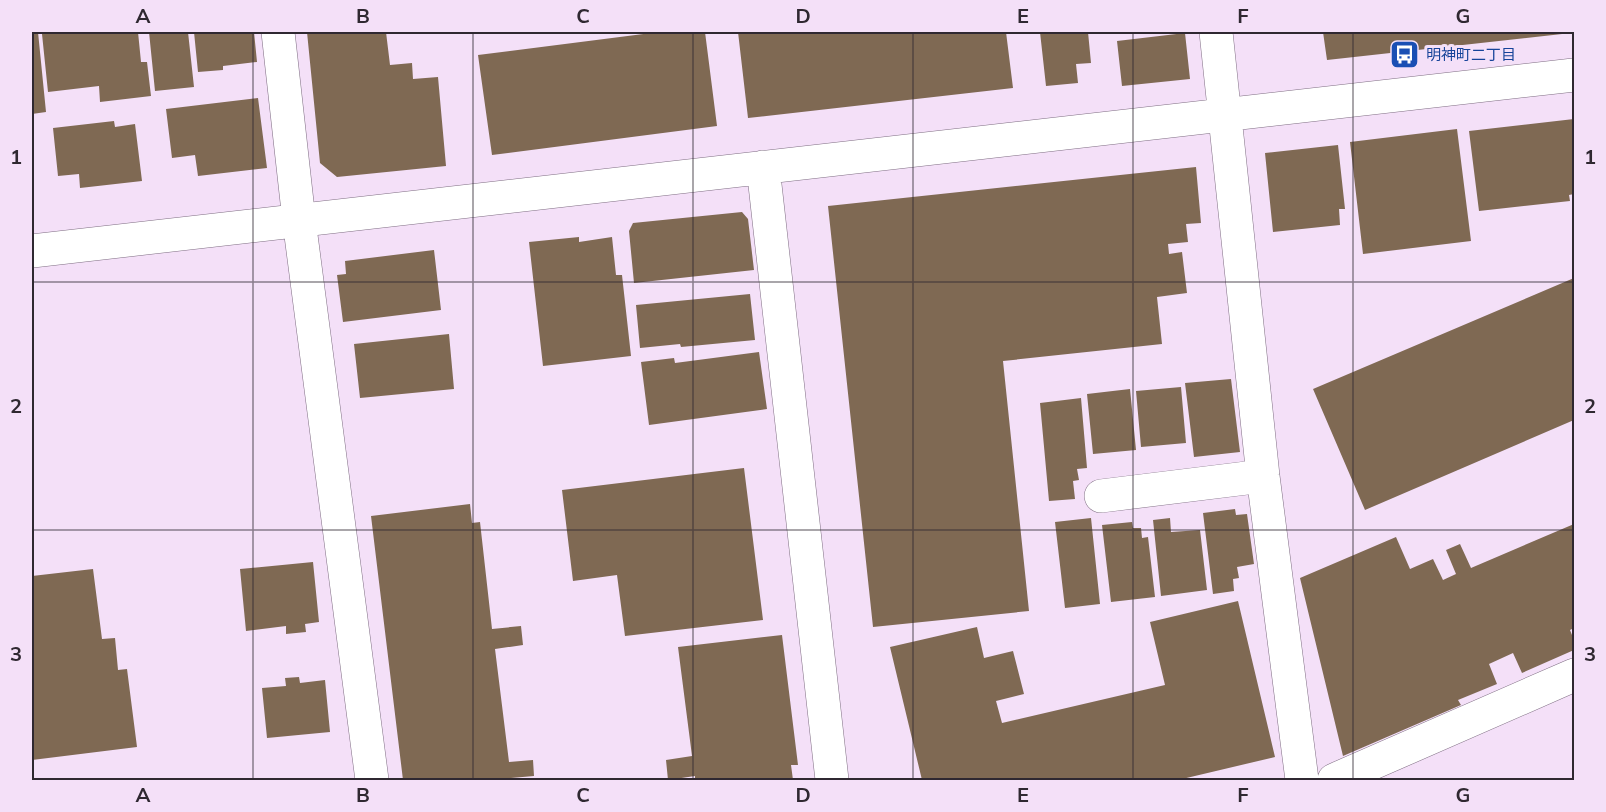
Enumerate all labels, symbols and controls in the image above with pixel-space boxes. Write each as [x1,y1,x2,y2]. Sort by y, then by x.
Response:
text: A [136,3,151,28]
text: B [356,3,370,28]
text: C [576,3,590,28]
text: D [795,3,811,28]
text: E [1017,3,1029,28]
text: F [1237,3,1249,28]
text: G [1456,3,1470,28]
bus stop icon: 明神町二丁目 [1389,39,1421,71]
place label: 明神町二丁目 [1426,45,1516,64]
text: 1 [10,144,22,169]
text: 1 [1584,144,1596,169]
text: 2 [10,393,22,418]
text: 2 [1584,393,1596,418]
text: 3 [10,641,22,666]
text: 3 [1584,641,1596,666]
text: A [136,782,151,807]
text: B [356,782,370,807]
text: C [576,782,590,807]
text: D [795,782,811,807]
text: E [1017,782,1029,807]
text: F [1237,782,1249,807]
text: G [1456,782,1470,807]

